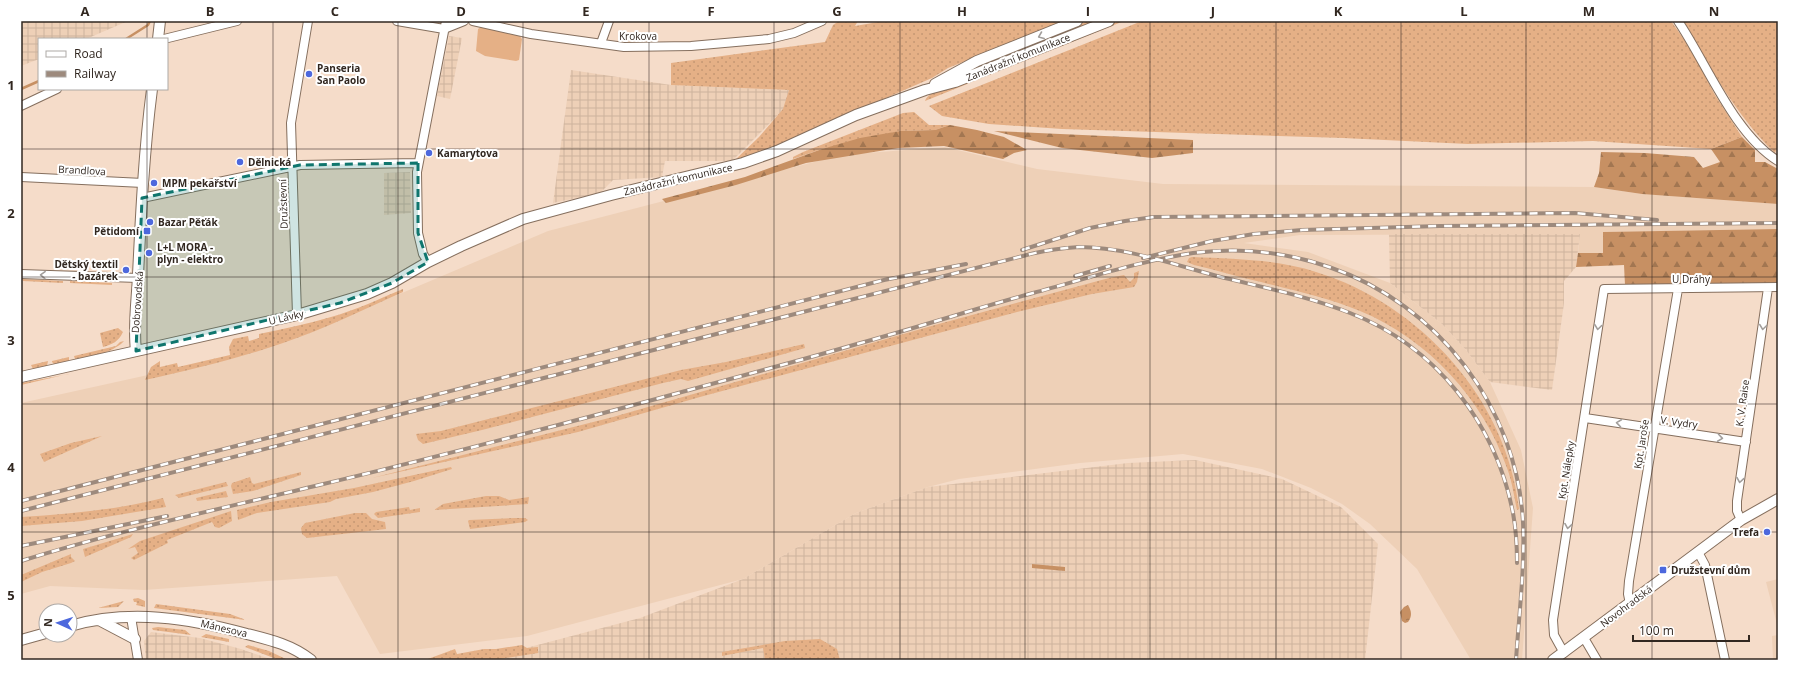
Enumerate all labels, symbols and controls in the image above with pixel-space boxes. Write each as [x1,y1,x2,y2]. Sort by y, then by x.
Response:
text: A [81,2,90,20]
text: B [206,2,215,20]
text: C [331,2,339,20]
text: D [456,2,466,20]
text: E [582,2,590,20]
text: F [707,2,715,20]
text: G [832,2,842,20]
text: H [957,2,967,20]
text: I [1086,2,1090,20]
text: J [1210,2,1215,20]
text: K [1334,2,1343,20]
text: L [1460,2,1468,20]
text: M [1583,2,1595,20]
text: N [1709,2,1719,20]
street label: Krokova [619,29,657,43]
street label: Zanádražní komunikace [964,30,1073,84]
one-way arrow [1037,31,1044,39]
legend [38,38,168,90]
text: Road [74,45,103,62]
place label: Panseria San Paolo [317,61,365,87]
text: Railway [74,65,117,82]
marker: Panseria San Paolo [304,69,314,79]
text: 1 [7,76,15,94]
place label: Kamarytova [437,146,498,160]
marker: Kamarytova [424,148,434,158]
place label: Dělnická [248,155,291,169]
marker: Dělnická [235,157,245,167]
street label: Zanádražní komunikace [622,160,734,198]
street label: Brandlova [58,162,106,178]
place label: MPM pekařství [162,176,238,190]
marker: MPM pekařství [149,178,159,188]
street label: Družstevní [275,178,291,229]
text: 2 [7,204,15,222]
place label: Bazar Pěťák [158,215,218,229]
marker: Bazar Pěťák [145,217,155,227]
place label: Pětidomí [94,224,140,238]
marker: Pětidomí [142,226,152,236]
place label: L+L MORA - plyn - elektro [157,240,223,266]
marker: L+L MORA - plyn - elektro [144,248,154,258]
place label: Dětský textil - bazárek [54,257,119,283]
marker: Dětský textil - bazárek [121,265,131,275]
street label: Dobrovodská [128,270,146,334]
one-way arrow [40,271,46,279]
street label: U Dráhy [1672,272,1711,286]
street label: U Lávky [267,306,306,328]
one-way arrow [1594,324,1603,330]
one-way arrow [1759,324,1768,330]
text: 3 [7,331,15,349]
street label: K. V. Raise [1732,378,1752,427]
street label: V. Vydry [1660,412,1699,432]
street label: Kpt. Jaroše [1630,418,1652,470]
one-way arrow [1616,419,1622,428]
one-way arrow [1717,433,1723,442]
street label: Kpt. Nálepky [1554,439,1578,500]
text: 4 [7,458,15,476]
one-way arrow [1736,477,1745,483]
one-way arrow [1564,522,1573,529]
place label: Trefa [1733,525,1759,539]
marker: Trefa [1762,527,1772,537]
place label: Družstevní dům [1671,563,1750,577]
marker: Družstevní dům [1658,565,1668,575]
street label: Novohradská [1597,582,1655,630]
text: 5 [7,586,15,604]
north arrow [38,603,78,643]
street label: Mánesova [199,616,249,640]
scale bar [1633,617,1749,643]
text: N [40,618,55,627]
text: 100 m [1639,622,1674,639]

